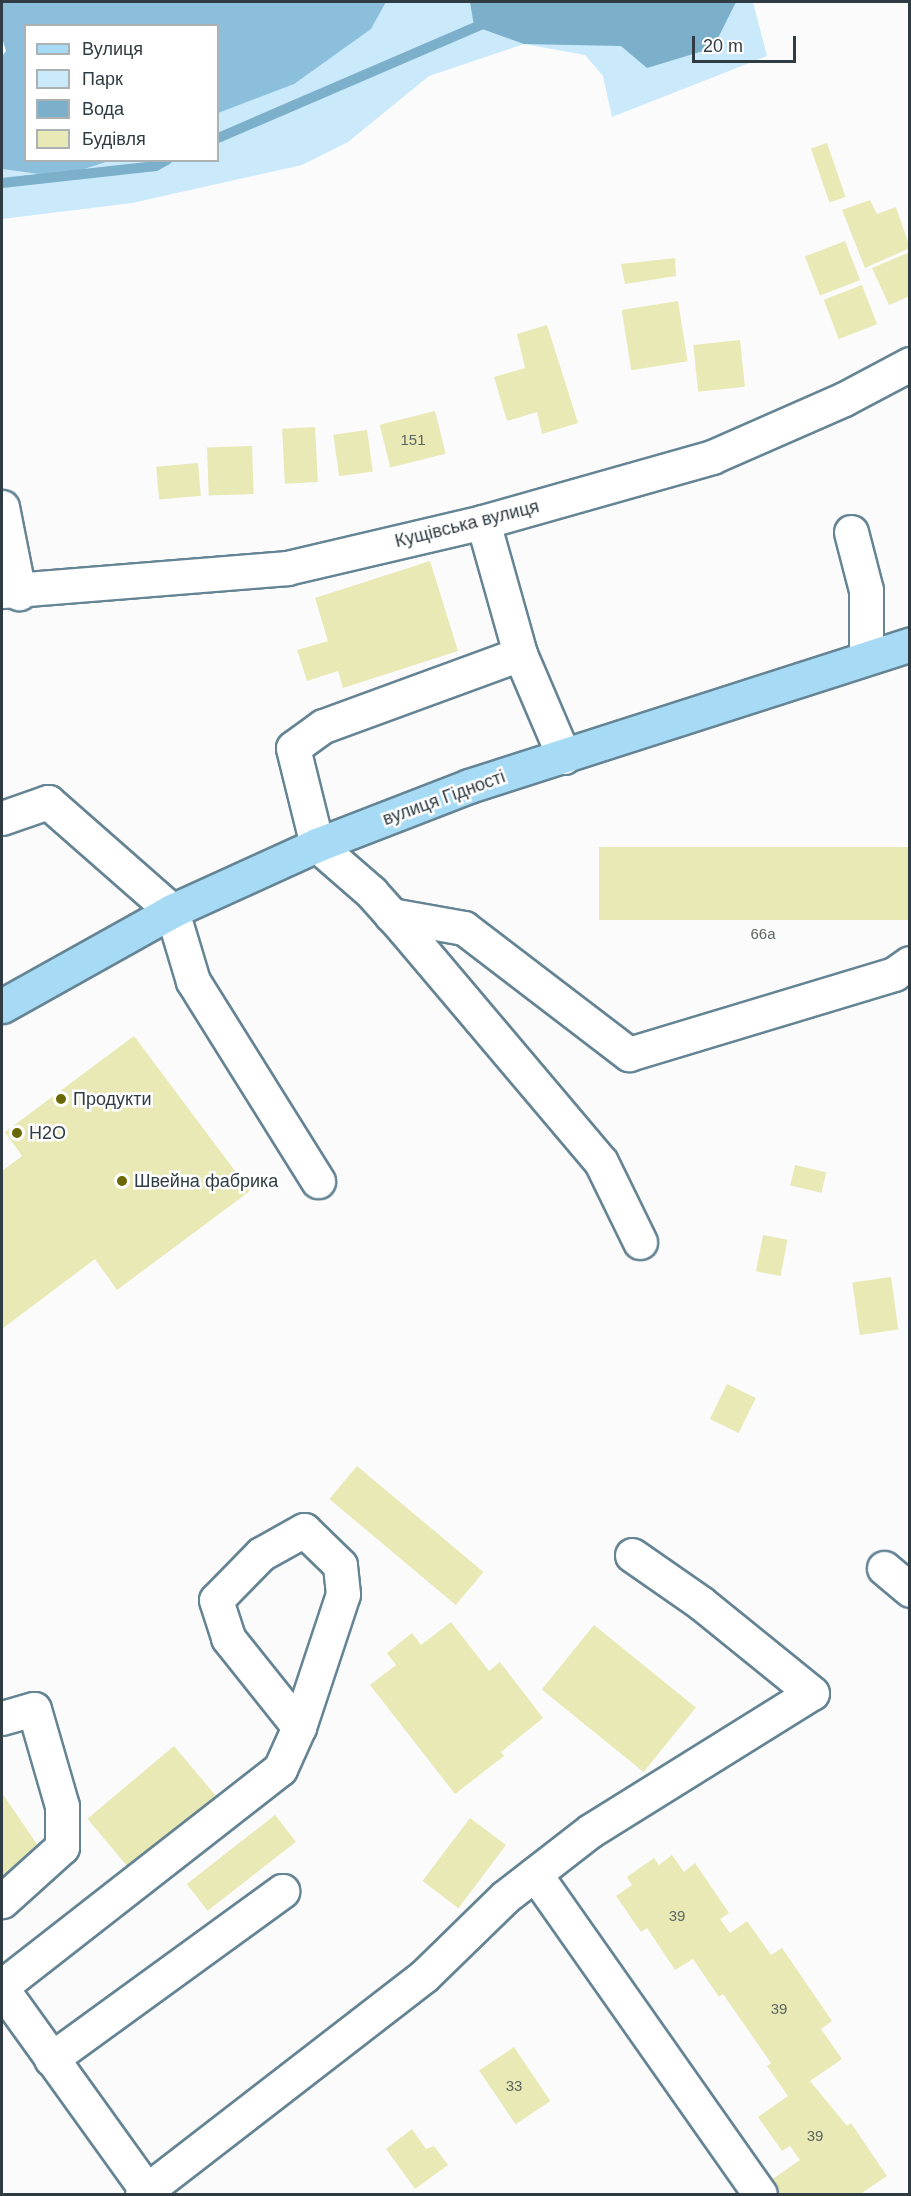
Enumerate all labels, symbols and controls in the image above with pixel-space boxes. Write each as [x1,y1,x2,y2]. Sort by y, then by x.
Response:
legend [24,24,219,162]
scale bar [695,24,798,62]
text: 20 m [703,36,743,56]
text: Вулиця [82,39,143,59]
text: Парк [82,69,123,89]
text: Вода [82,99,124,119]
text: Будівля [82,129,146,149]
house number: 151 [400,431,426,449]
street label: Кущівська вулиця [393,496,541,552]
street label: вулиця Гідності [380,766,508,830]
house number: 66а [750,925,776,943]
place label: Продукти [73,1088,151,1110]
marker: Продукти [54,1092,68,1106]
place label: H2O [29,1122,66,1144]
marker: H2O [10,1126,24,1140]
place label: Швейна фабрика [134,1170,278,1192]
marker: Швейна фабрика [115,1174,129,1188]
house number: 39 [669,1907,685,1925]
house number: 39 [771,2000,787,2018]
house number: 33 [506,2077,522,2095]
house number: 39 [807,2127,823,2145]

